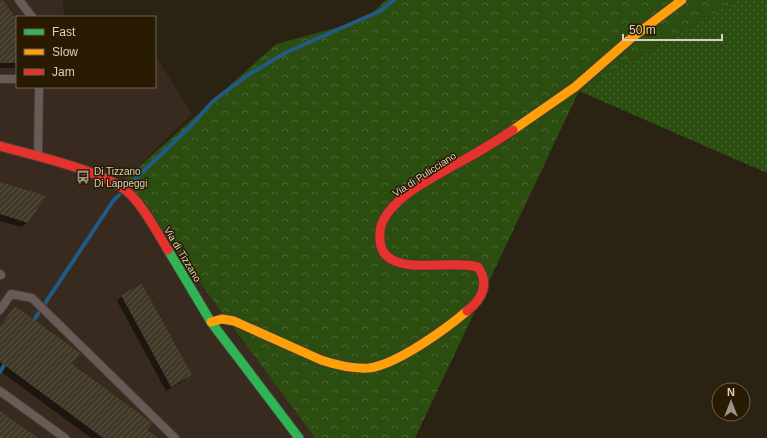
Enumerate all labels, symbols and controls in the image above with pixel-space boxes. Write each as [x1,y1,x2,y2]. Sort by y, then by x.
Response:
legend [16,16,156,88]
scale bar [623,16,722,42]
text: 50 m [629,23,656,37]
text: Fast [52,25,76,39]
text: Slow [52,45,78,59]
text: Jam [52,65,75,79]
street label: Via di Pulicciano [391,150,458,199]
place label: Di Tizzano Di Lappeggi [94,166,147,189]
bus stop icon: Di Tizzano Di Lappeggi [75,169,91,185]
street label: Via di Tizzano [162,225,203,284]
north arrow [711,382,751,422]
text: N [727,386,735,398]

